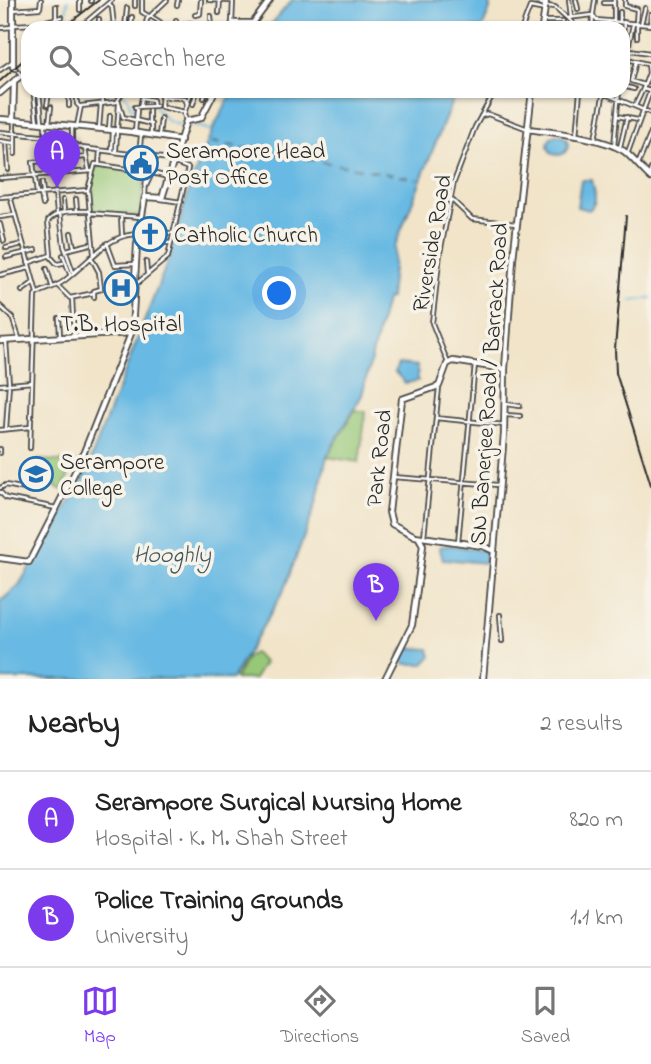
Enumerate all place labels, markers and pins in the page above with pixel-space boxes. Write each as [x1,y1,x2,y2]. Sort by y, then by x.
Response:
pin: A [34,130,80,188]
place label: Serampore Head Post Office [166,136,325,195]
public building icon: Serampore Head Post Office [122,144,160,182]
church icon: Catholic Church [131,215,169,253]
place label: Catholic Church [174,220,318,253]
hospital icon: T.B. Hospital [102,269,140,307]
place label: T.B. Hospital [60,309,182,342]
place label: Serampore College [60,447,165,507]
school or university icon: Serampore College [17,455,55,493]
pin: B [353,563,399,621]

